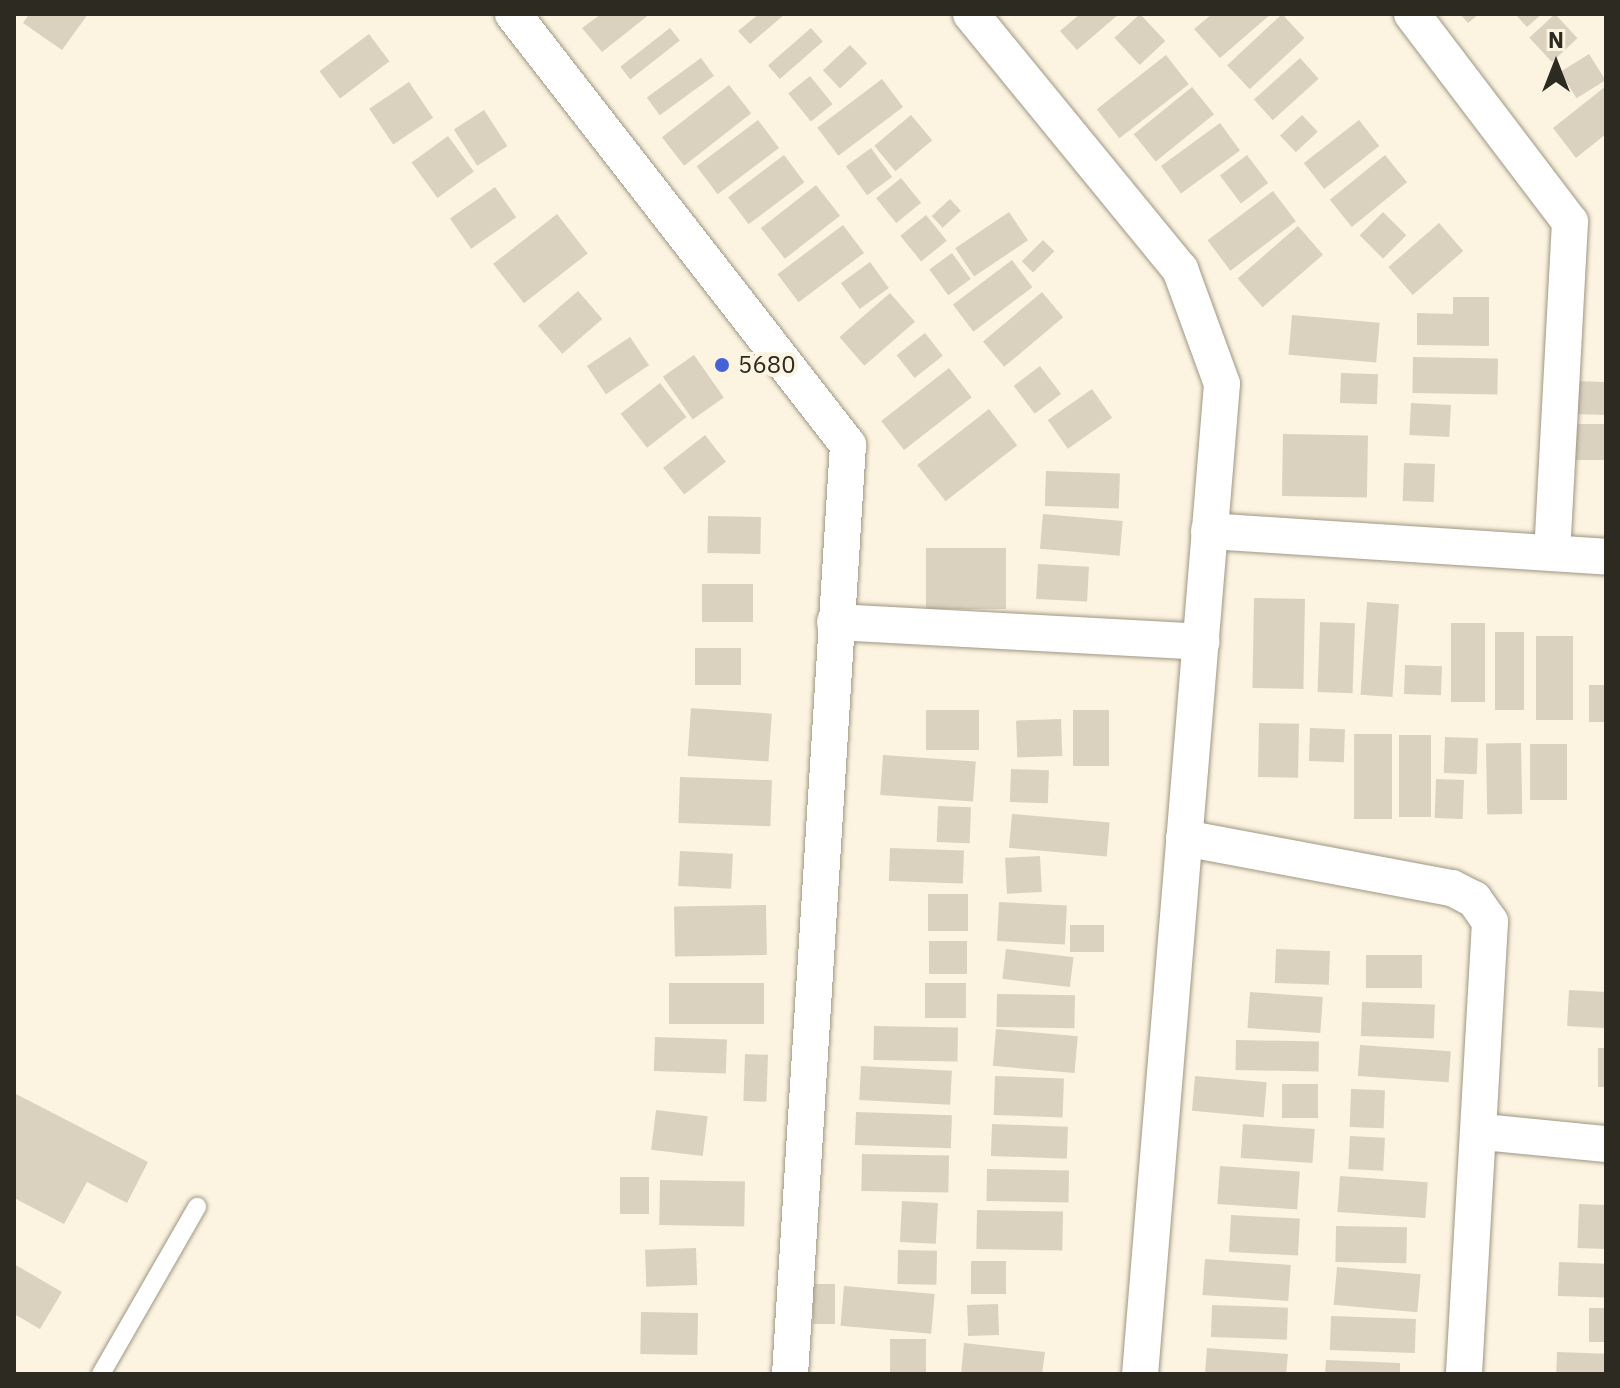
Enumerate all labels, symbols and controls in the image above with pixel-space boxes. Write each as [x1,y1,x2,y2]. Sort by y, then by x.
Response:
north arrow [1516,24,1596,104]
text: N [1548,25,1564,54]
place label: 5680 [738,351,796,379]
marker: 5680 [713,356,731,374]

